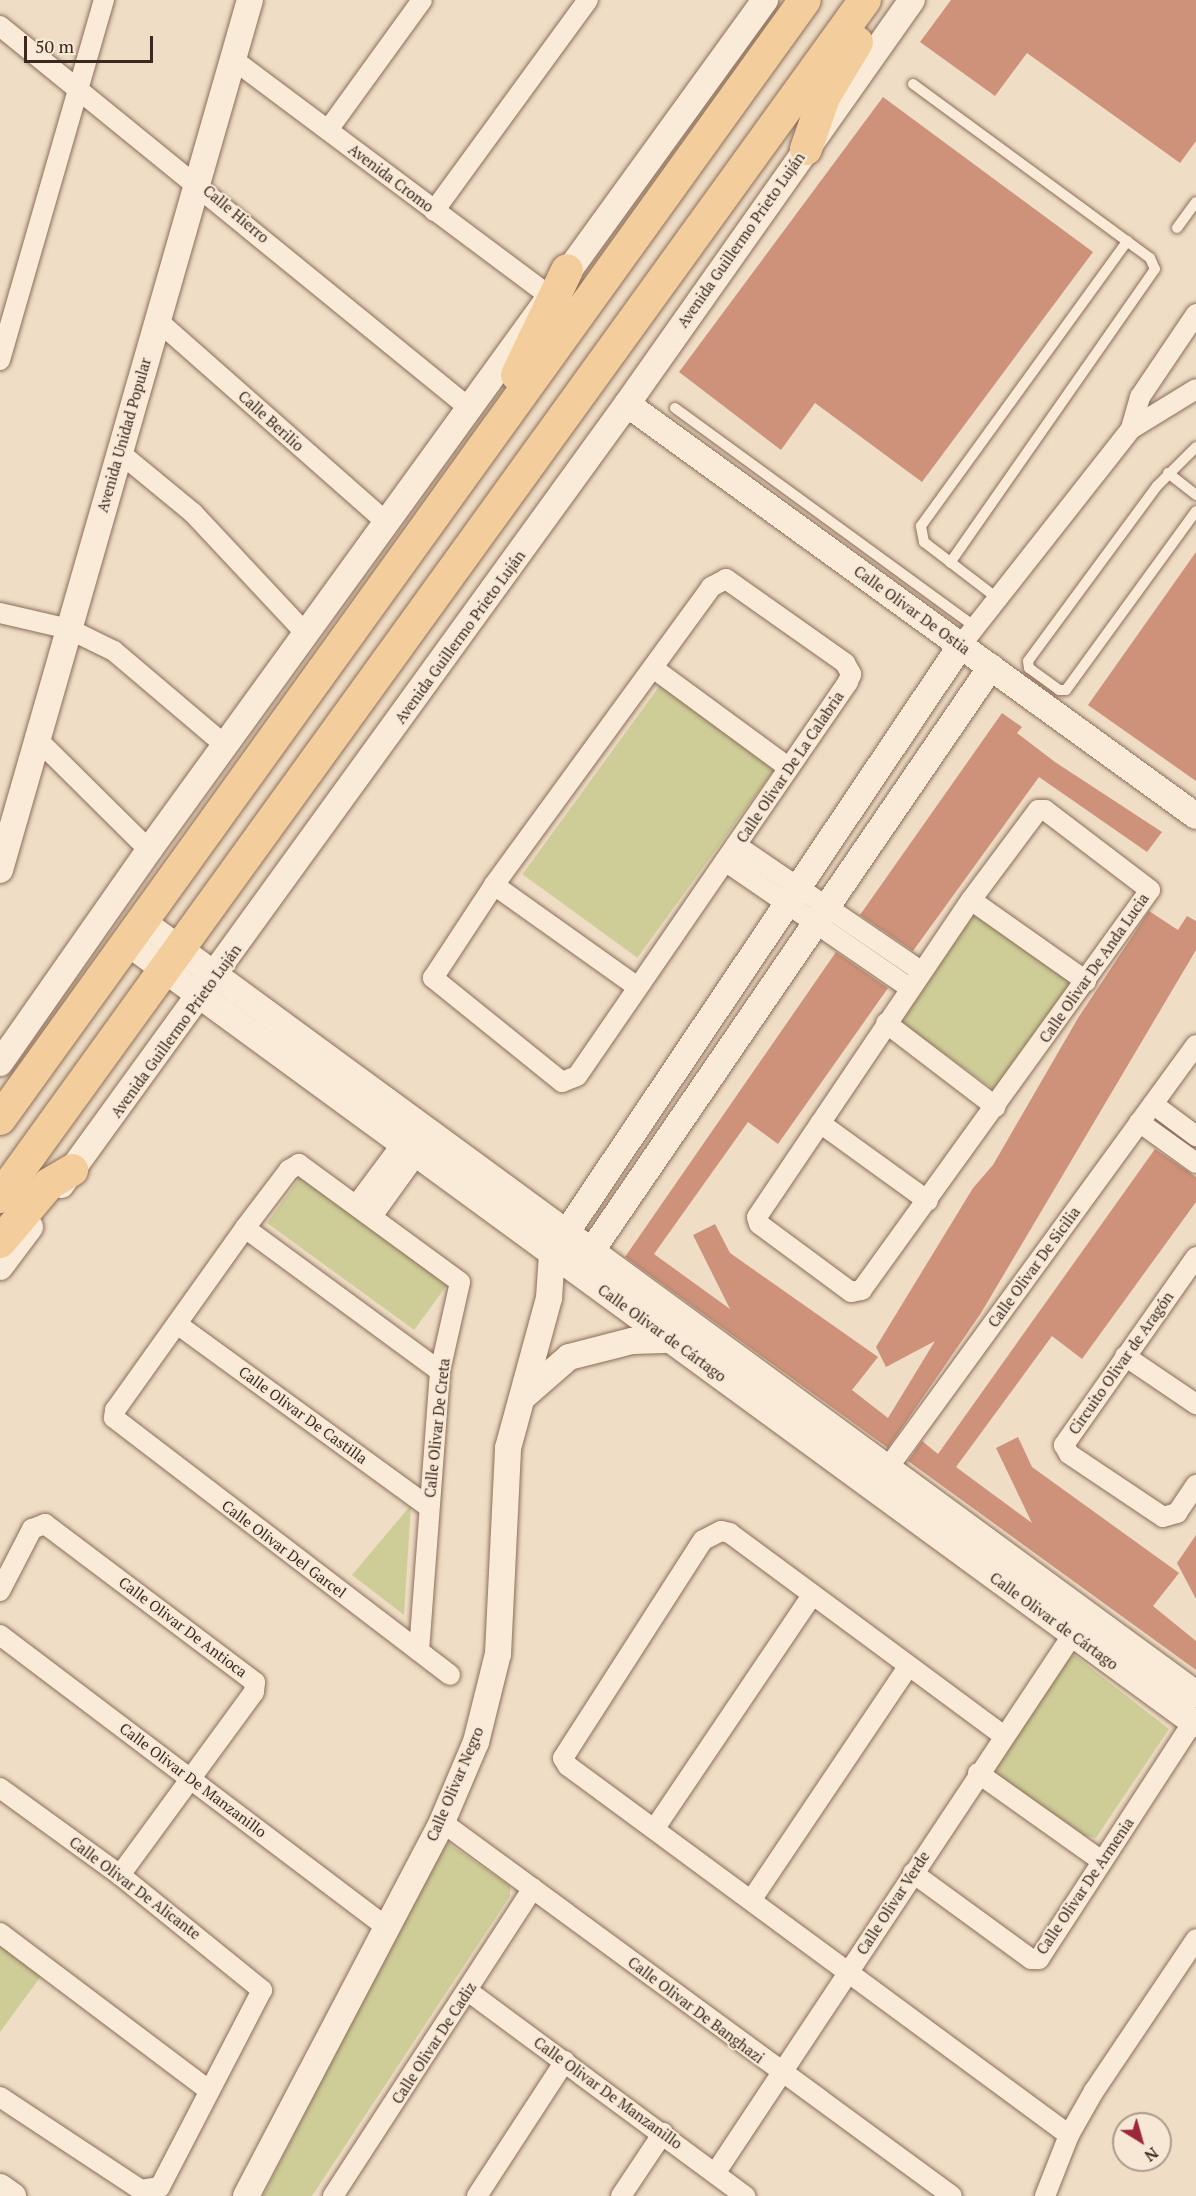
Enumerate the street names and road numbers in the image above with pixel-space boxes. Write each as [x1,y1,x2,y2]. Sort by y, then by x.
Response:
street label: Avenida Cromo [345,140,437,216]
street label: Avenida Guillermo Prieto Luján [674,149,808,331]
street label: Calle Hierro [199,181,273,247]
street label: Avenida Unidad Popular [93,356,155,514]
street label: Calle Berilio [235,387,307,455]
street label: Avenida Guillermo Prieto Luján [391,547,529,727]
street label: Calle Olivar De Ostia [850,562,974,658]
street label: Calle Olivar De La Calabria [733,688,847,846]
street label: Calle Olivar De Anda Lucia [1035,890,1153,1046]
street label: Avenida Guillermo Prieto Luján [107,941,245,1121]
street label: Calle Olivar De Sicilia [984,1203,1084,1331]
street label: Calle Olivar de Cártago [594,1280,730,1386]
street label: Circuito Olivar de Aragón [1065,1288,1177,1438]
street label: Calle Olivar De Creta [421,1357,453,1499]
street label: Calle Olivar De Castilla [235,1362,371,1468]
street label: Calle Olivar Del Garcel [218,1496,350,1602]
street label: Calle Olivar de Cártago [986,1568,1122,1674]
street label: Calle Olivar De Antioca [115,1573,251,1681]
street label: Calle Olivar De Manzanillo [116,1719,270,1841]
street label: Calle Olivar Negro [423,1724,487,1844]
street label: Calle Olivar De Armenia [1032,1814,1138,1958]
street label: Calle Olivar De Alicante [66,1833,204,1943]
street label: Calle Olivar Verde [853,1848,933,1958]
street label: Calle Olivar De Banghazi [624,1953,768,2067]
street label: Calle Olivar De Cadiz [388,1979,480,2107]
street label: Calle Olivar De Manzanillo [530,2033,686,2153]

